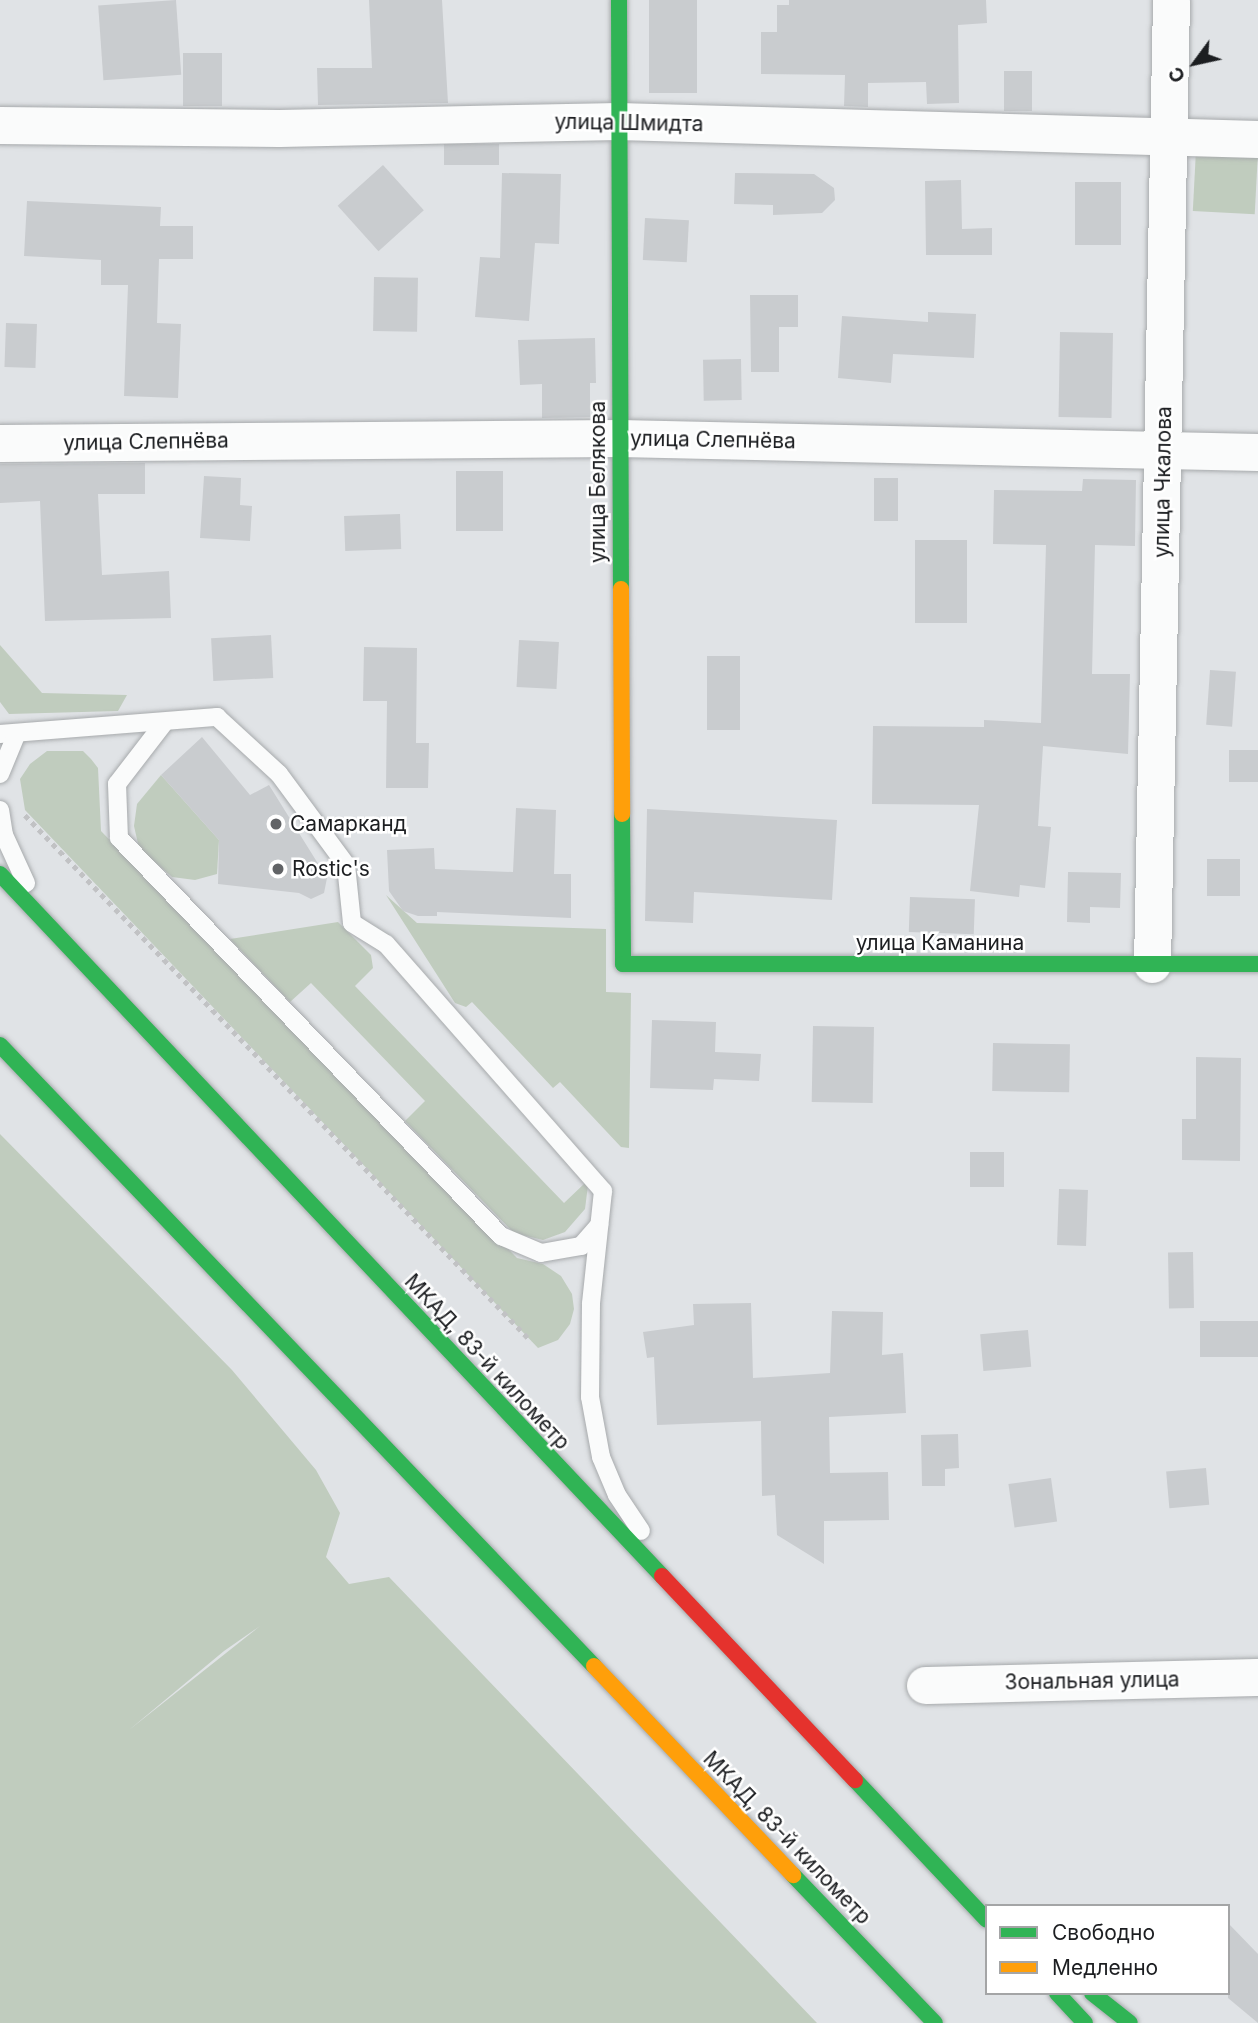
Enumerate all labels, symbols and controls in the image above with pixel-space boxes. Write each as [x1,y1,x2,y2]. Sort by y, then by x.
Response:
north arrow [1160,28,1230,98]
text: С [1163,63,1190,87]
street label: улица Шмидта [554,109,704,137]
street label: улица Белякова [585,401,611,563]
street label: улица Чкалова [1149,406,1177,558]
street label: улица Слепнёва [630,426,796,454]
street label: улица Слепнёва [63,428,229,456]
place label: Самарканд [290,811,407,837]
marker: Самарканд [268,816,284,832]
place label: Rostic's [292,856,370,882]
marker: Rostic's [270,861,286,877]
street label: улица Каманина [856,930,1024,956]
street label: МКАД, 83-й километр [399,1269,575,1455]
street label: Зональная улица [1004,1667,1180,1695]
street label: МКАД, 83-й километр [698,1746,876,1930]
legend [985,1904,1230,1995]
text: Свободно [1052,1920,1155,1945]
text: Медленно [1052,1955,1158,1980]

